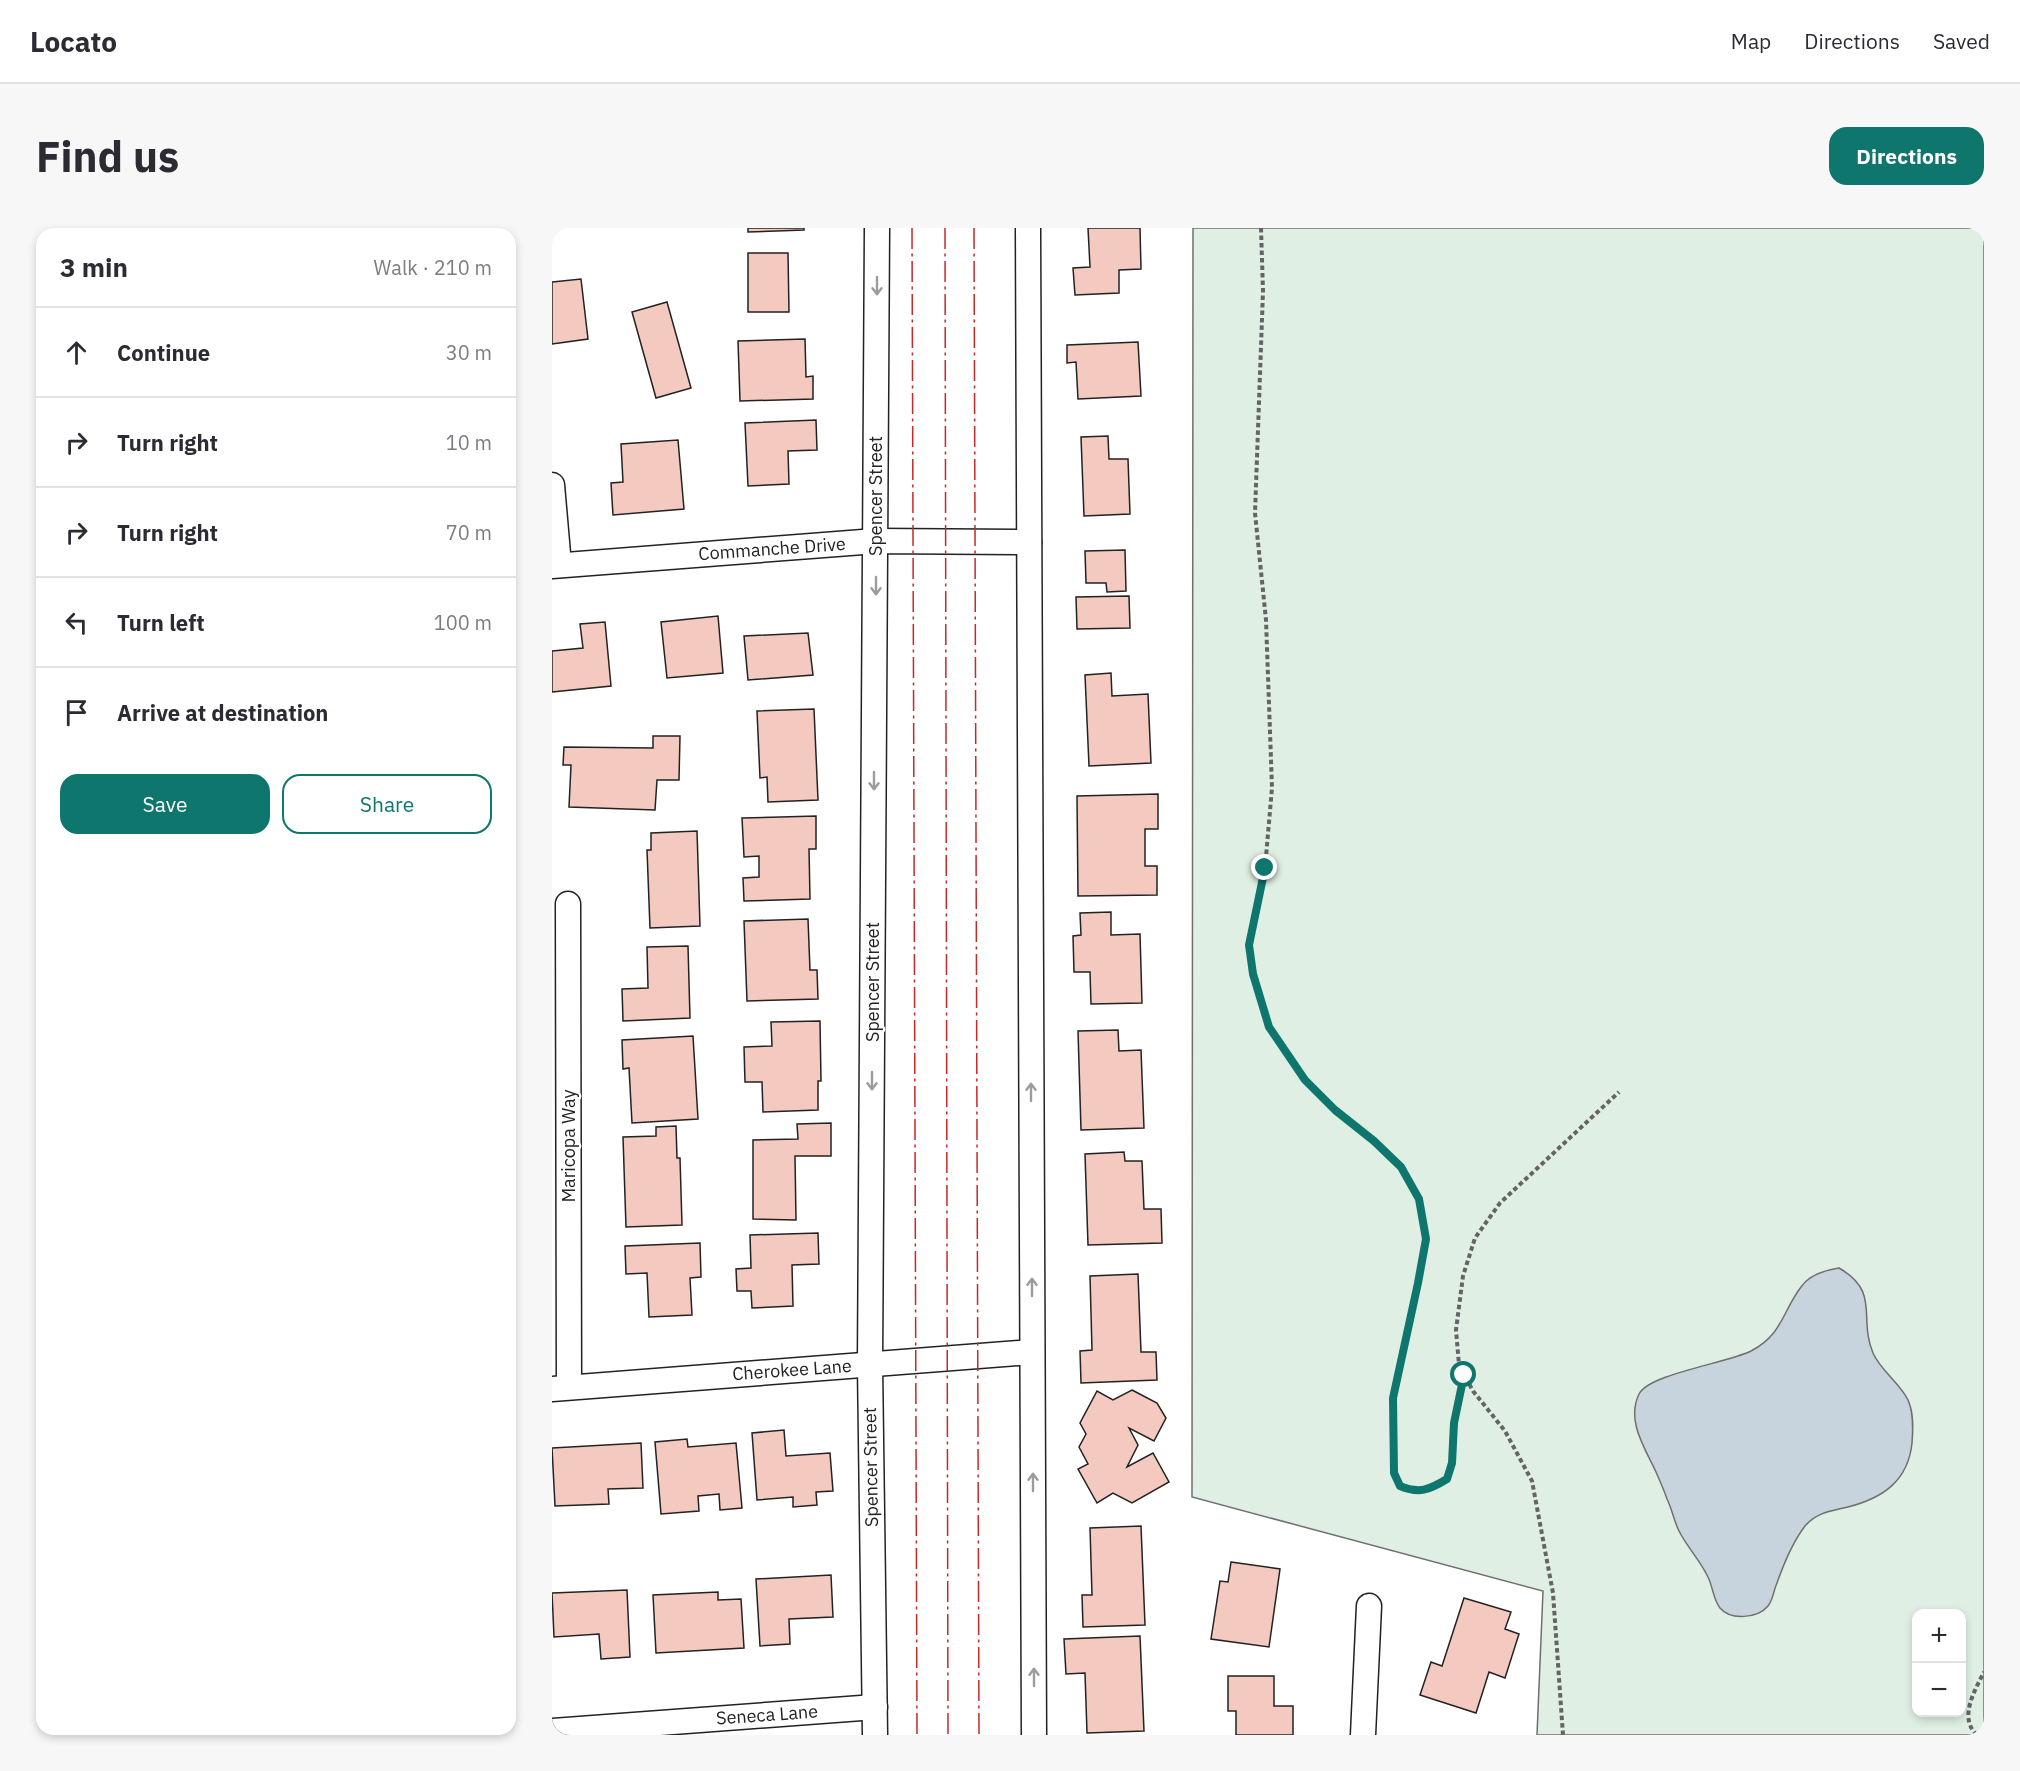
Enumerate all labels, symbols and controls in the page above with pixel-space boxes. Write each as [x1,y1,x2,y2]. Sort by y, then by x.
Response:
text: Locato [30,23,117,60]
text: Map [1731,27,1771,55]
text: Directions [1804,27,1900,55]
text: Saved [1933,27,1990,55]
button: Directions [1829,127,1984,185]
text: Find us [36,129,179,184]
text: 3 min [60,250,128,284]
text: Walk · 210 m [374,254,492,281]
one-way arrow [871,276,883,296]
icon: ahead [60,336,93,369]
text: Continue [117,338,210,367]
text: 30 m [446,339,492,366]
icon: right [60,426,93,459]
text: Turn right [117,428,218,457]
text: 10 m [446,429,492,456]
street label: Spencer Street [864,436,887,556]
icon: right [60,516,93,549]
text: Turn right [117,518,218,547]
text: 70 m [446,519,492,546]
street label: Commanche Drive [697,532,847,565]
one-way arrow [870,576,882,596]
icon: left [60,606,93,639]
text: Turn left [117,608,205,637]
text: 100 m [434,609,492,636]
icon: arrive [60,696,93,729]
text: Arrive at destination [117,698,328,727]
one-way arrow [868,771,880,791]
button: Save [60,774,270,834]
button: Share [282,774,492,834]
route end [1251,854,1277,880]
street label: Spencer Street [861,922,884,1042]
one-way arrow [866,1071,878,1091]
one-way arrow [1025,1082,1037,1102]
street label: Maricopa Way [557,1089,580,1203]
one-way arrow [1026,1277,1038,1297]
street label: Cherokee Lane [731,1354,853,1385]
route start [1450,1361,1476,1387]
street label: Spencer Street [858,1407,883,1527]
one-way arrow [1027,1472,1039,1492]
map controls [1912,1609,1966,1717]
button: + [1912,1609,1966,1663]
button: − [1912,1663,1966,1717]
one-way arrow [1028,1667,1040,1687]
street label: Seneca Lane [715,1699,819,1730]

